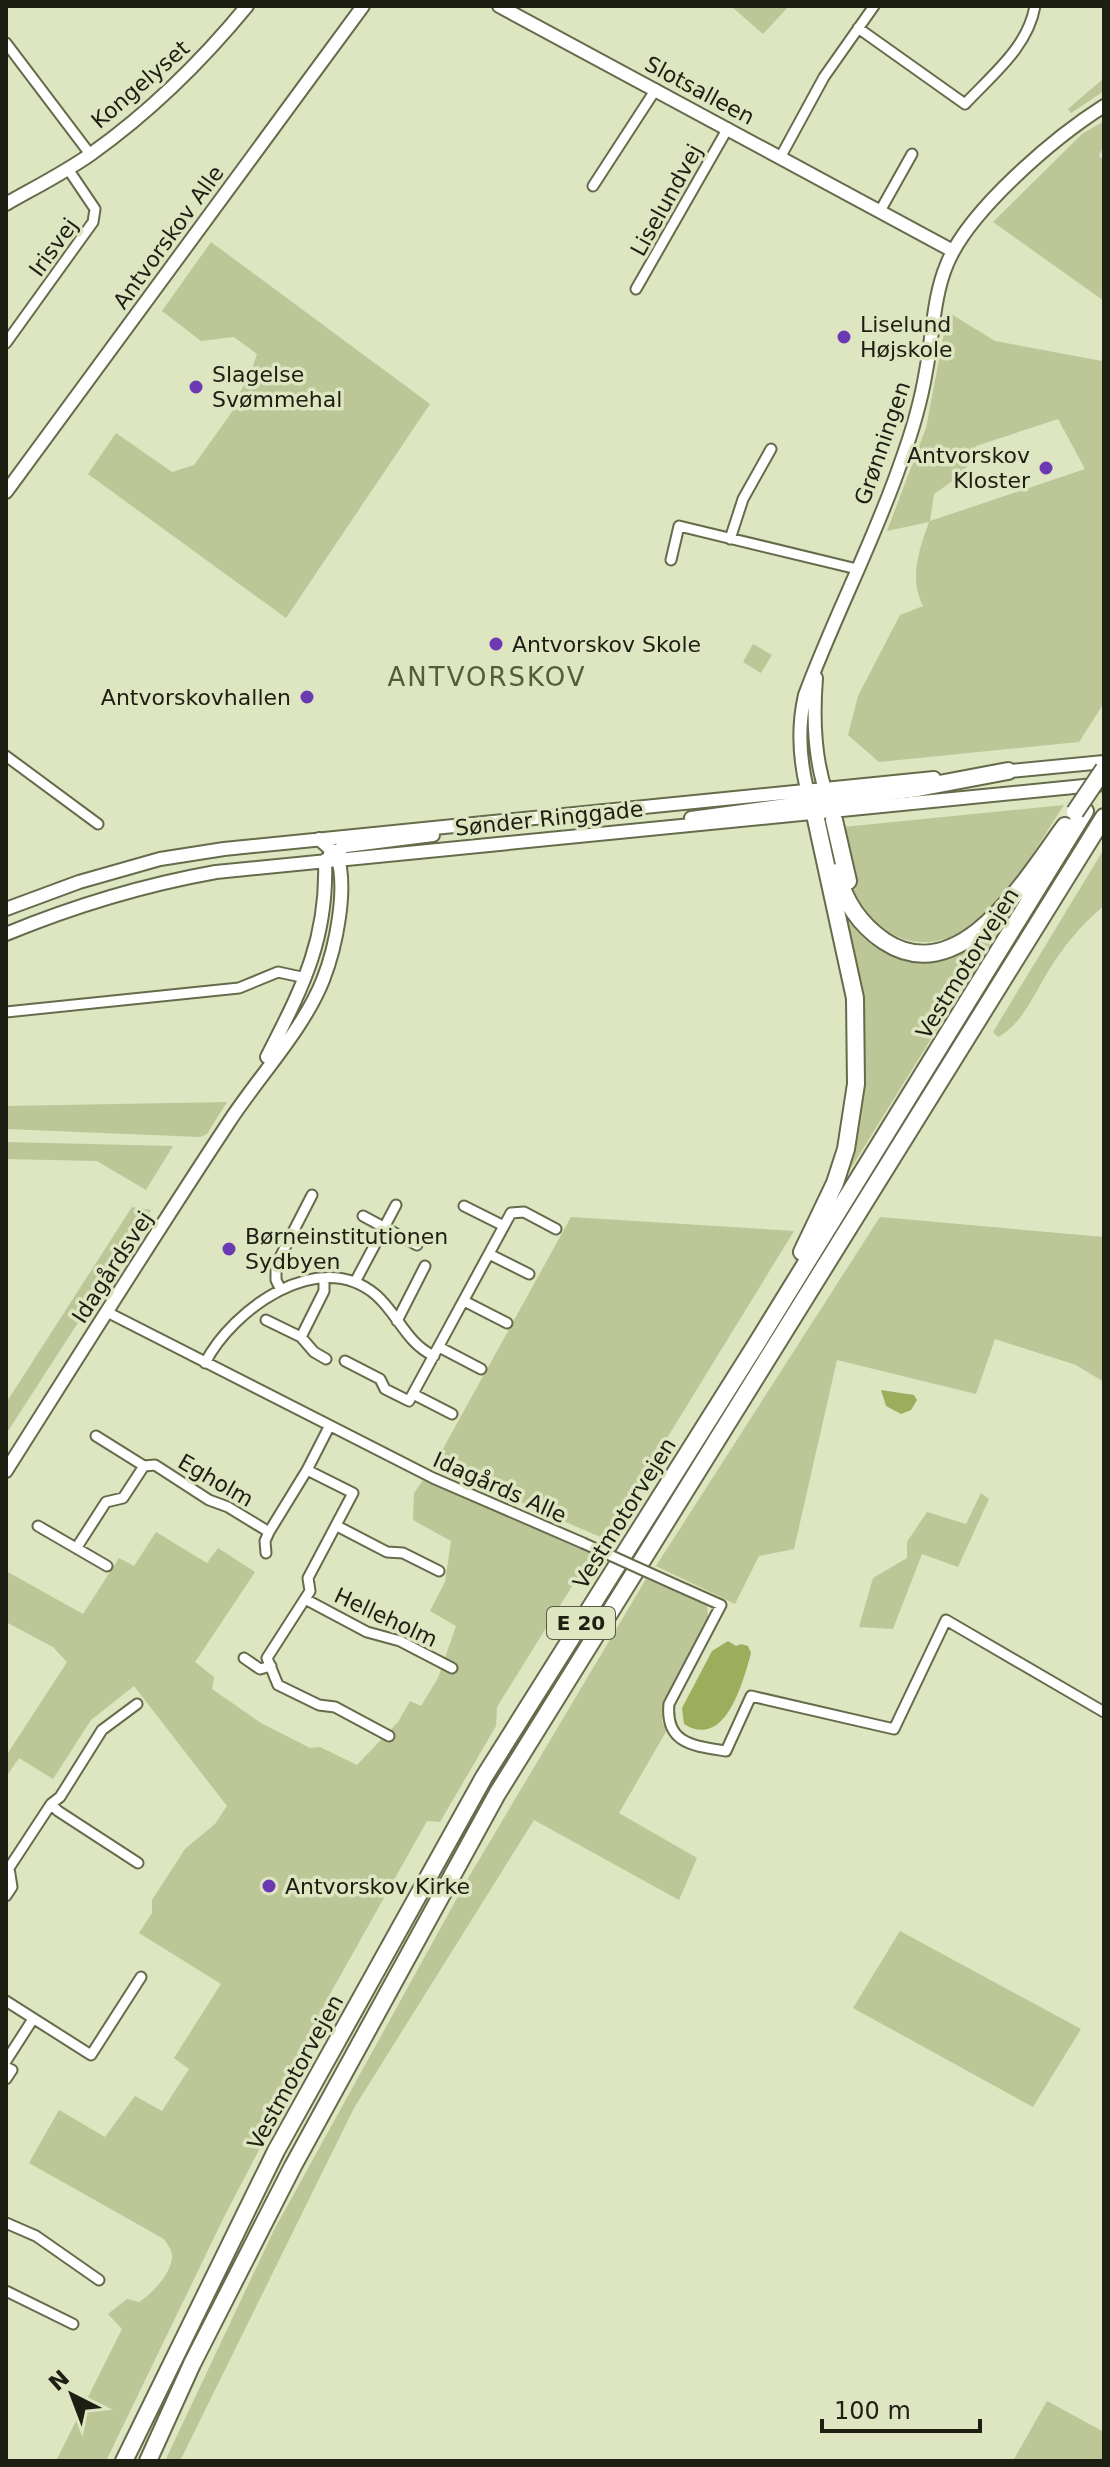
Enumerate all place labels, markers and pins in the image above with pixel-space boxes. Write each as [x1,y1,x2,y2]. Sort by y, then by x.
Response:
place label: Liselund Højskole [860,312,953,362]
marker: Liselund Højskole [835,328,853,346]
place label: Slagelse Svømmehal [212,362,342,412]
marker: Slagelse Svømmehal [187,378,205,396]
place label: Antvorskov Kloster [907,443,1031,493]
marker: Antvorskov Kloster [1037,459,1055,477]
place label: Antvorskov Skole [512,632,701,657]
marker: Antvorskov Skole [487,635,505,653]
place label: Antvorskovhallen [101,685,291,710]
marker: Antvorskovhallen [298,688,316,706]
place label: Børneinstitutionen Sydbyen [245,1224,448,1274]
marker: Børneinstitutionen Sydbyen [220,1240,238,1258]
place label: Antvorskov Kirke [285,1874,470,1899]
marker: Antvorskov Kirke [260,1877,278,1895]

